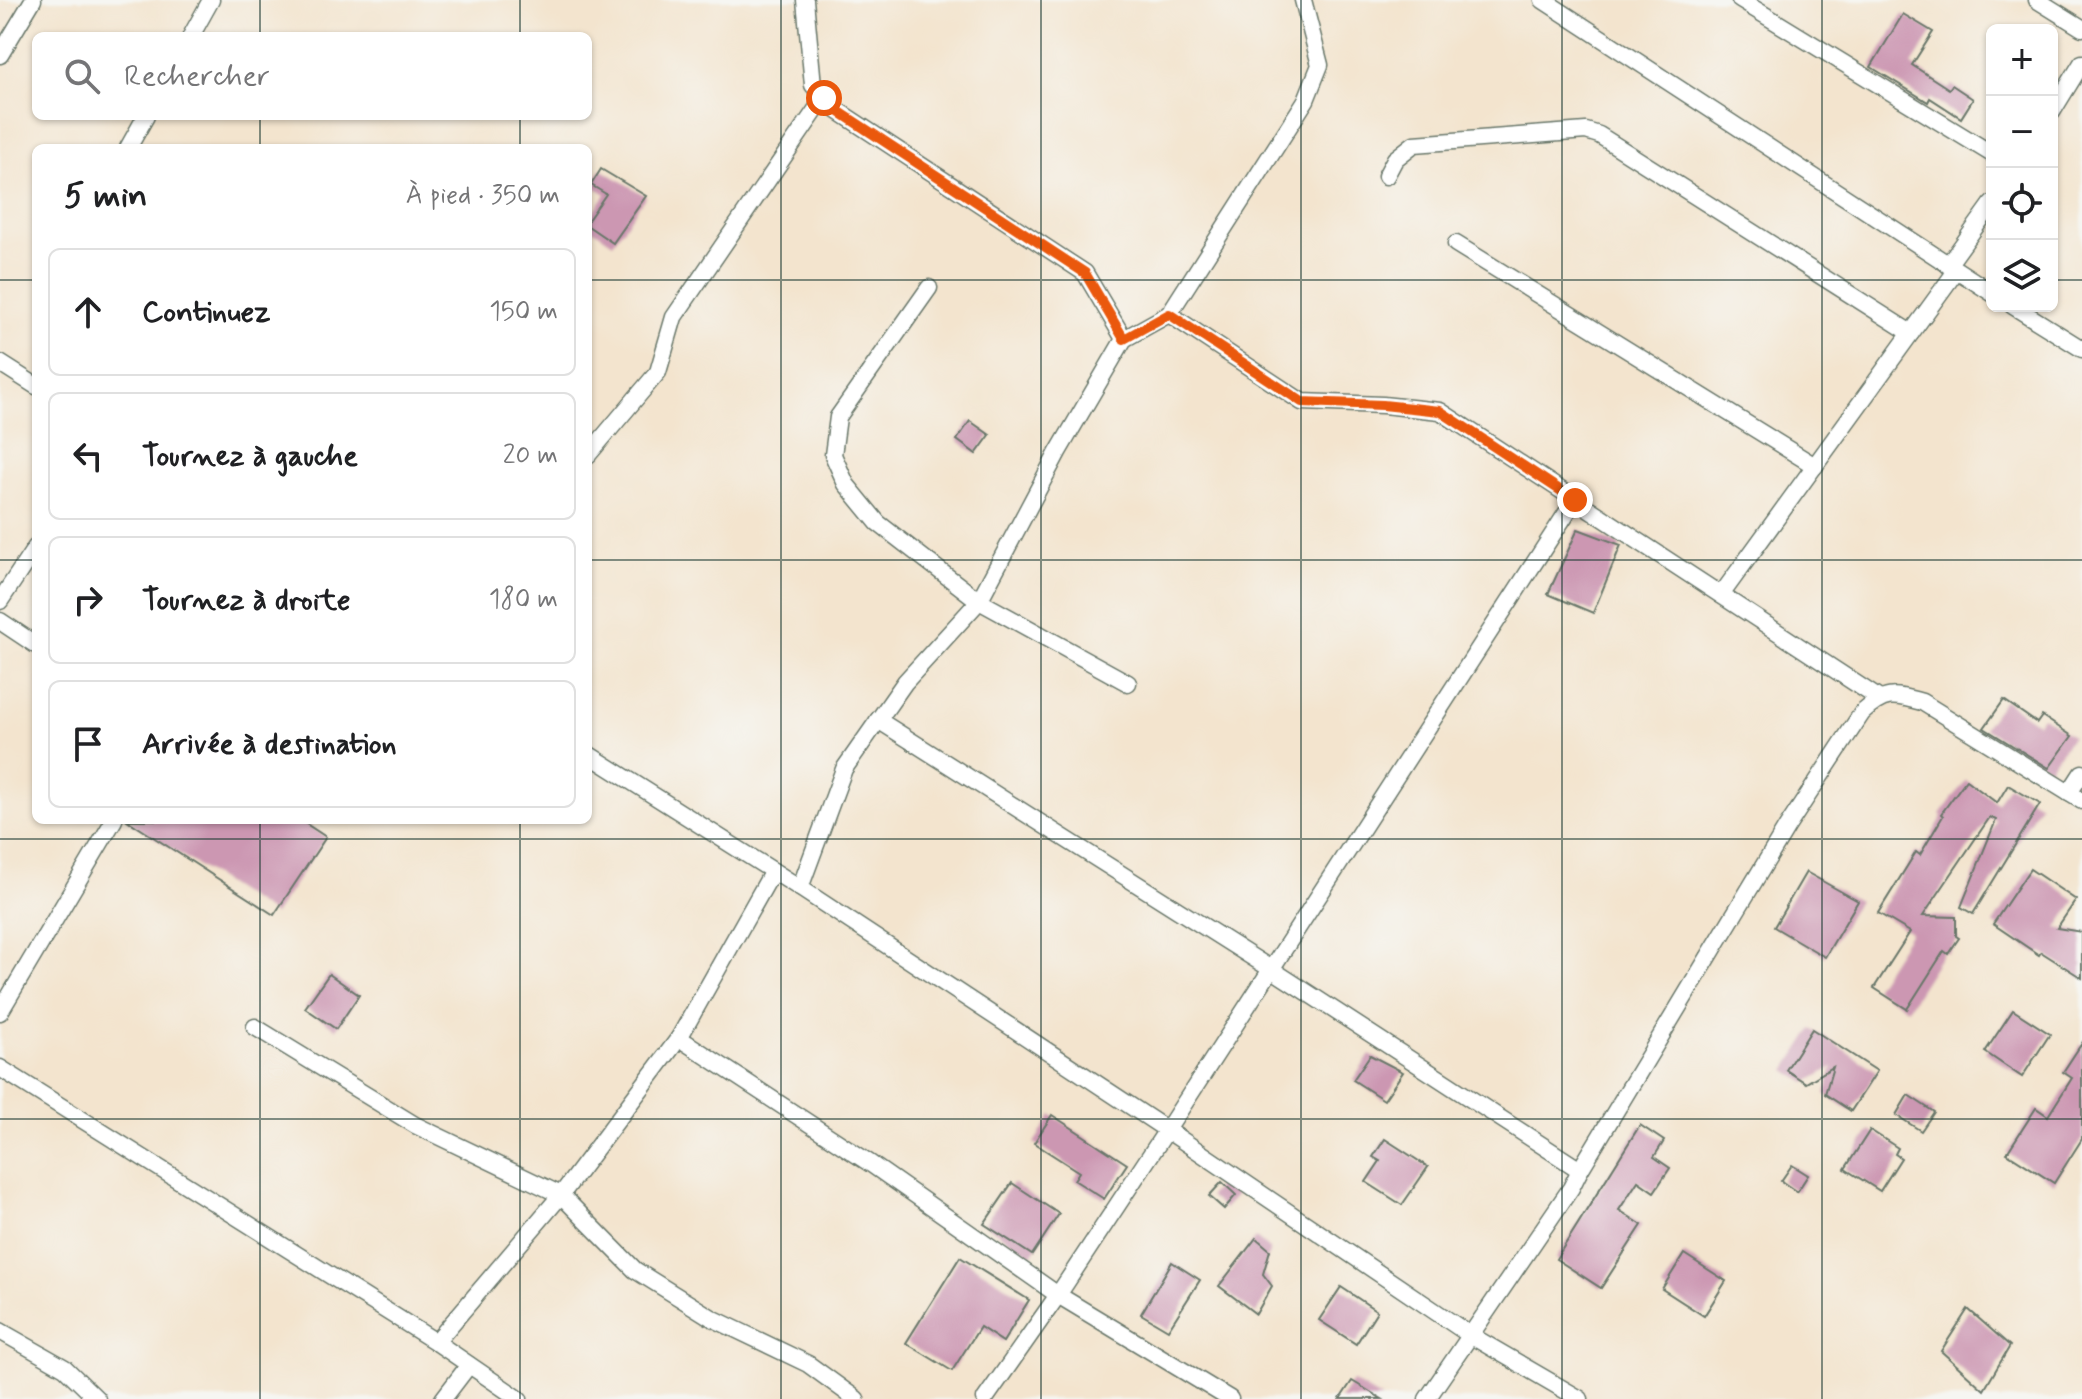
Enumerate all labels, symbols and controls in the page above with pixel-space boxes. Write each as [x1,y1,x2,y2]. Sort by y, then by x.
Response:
map controls [1986,24,2058,312]
button: + [1986,24,2058,96]
search box [32,32,592,120]
icon: search [60,54,104,98]
text: Rechercher [124,57,270,96]
route start [806,80,842,116]
button: − [1986,96,2058,168]
button: locate [1986,168,2058,240]
text: 5 min [64,174,147,219]
text: À pied · 350 m [406,179,560,213]
button: layers [1986,240,2058,312]
icon: ahead [66,290,110,334]
text: Continuez [142,293,271,332]
text: 150 m [489,295,558,329]
icon: left [66,434,110,478]
text: Tournez à gauche [142,437,358,476]
text: 20 m [503,439,558,473]
route end [1557,482,1593,518]
icon: right [66,578,110,622]
text: Tournez à droite [142,581,351,620]
text: 180 m [489,583,558,617]
icon: arrive [66,722,110,766]
text: Arrivée à destination [142,725,397,764]

